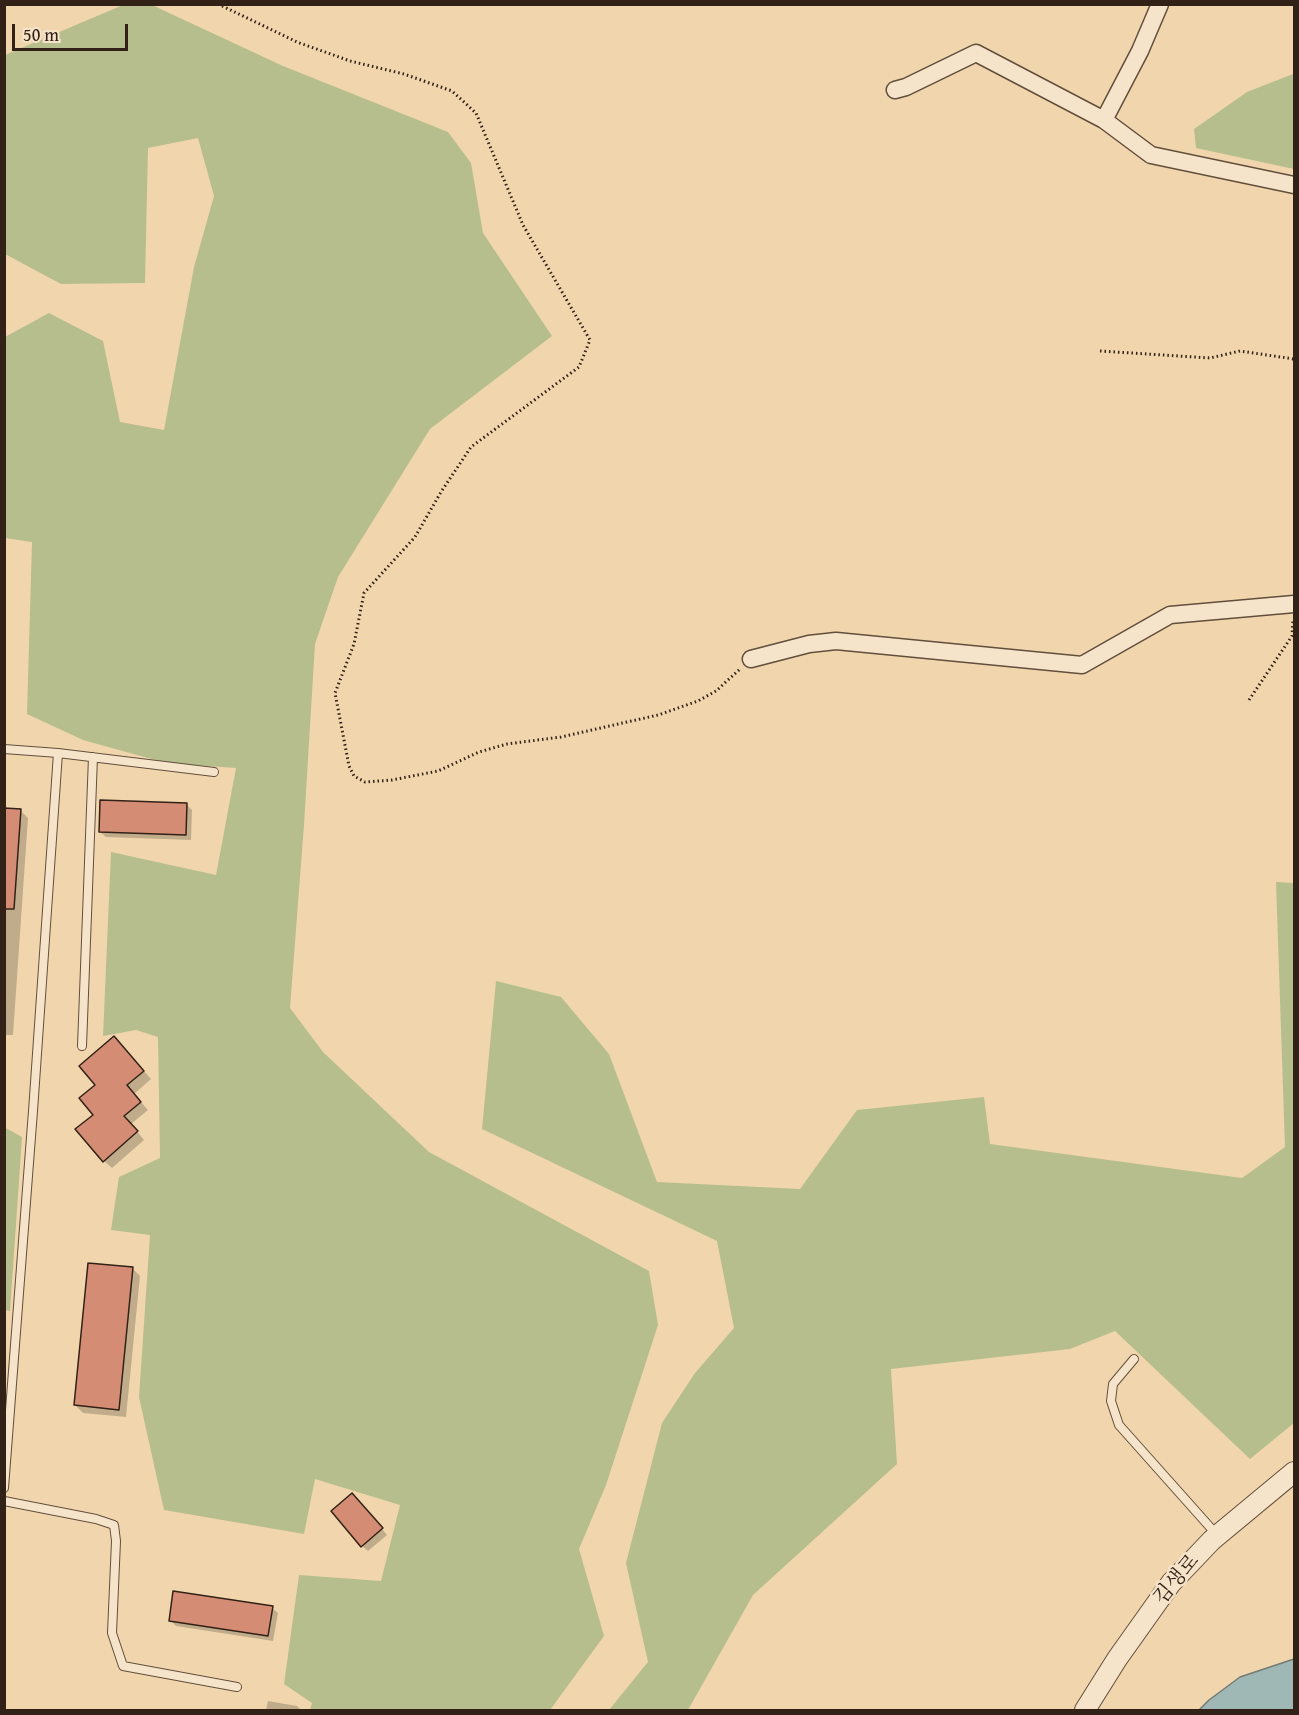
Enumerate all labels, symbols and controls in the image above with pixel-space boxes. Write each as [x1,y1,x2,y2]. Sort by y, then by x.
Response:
scale bar [15,12,130,50]
text: 50 m [23,21,59,48]
street label: 김생로 [1149,1550,1205,1610]

